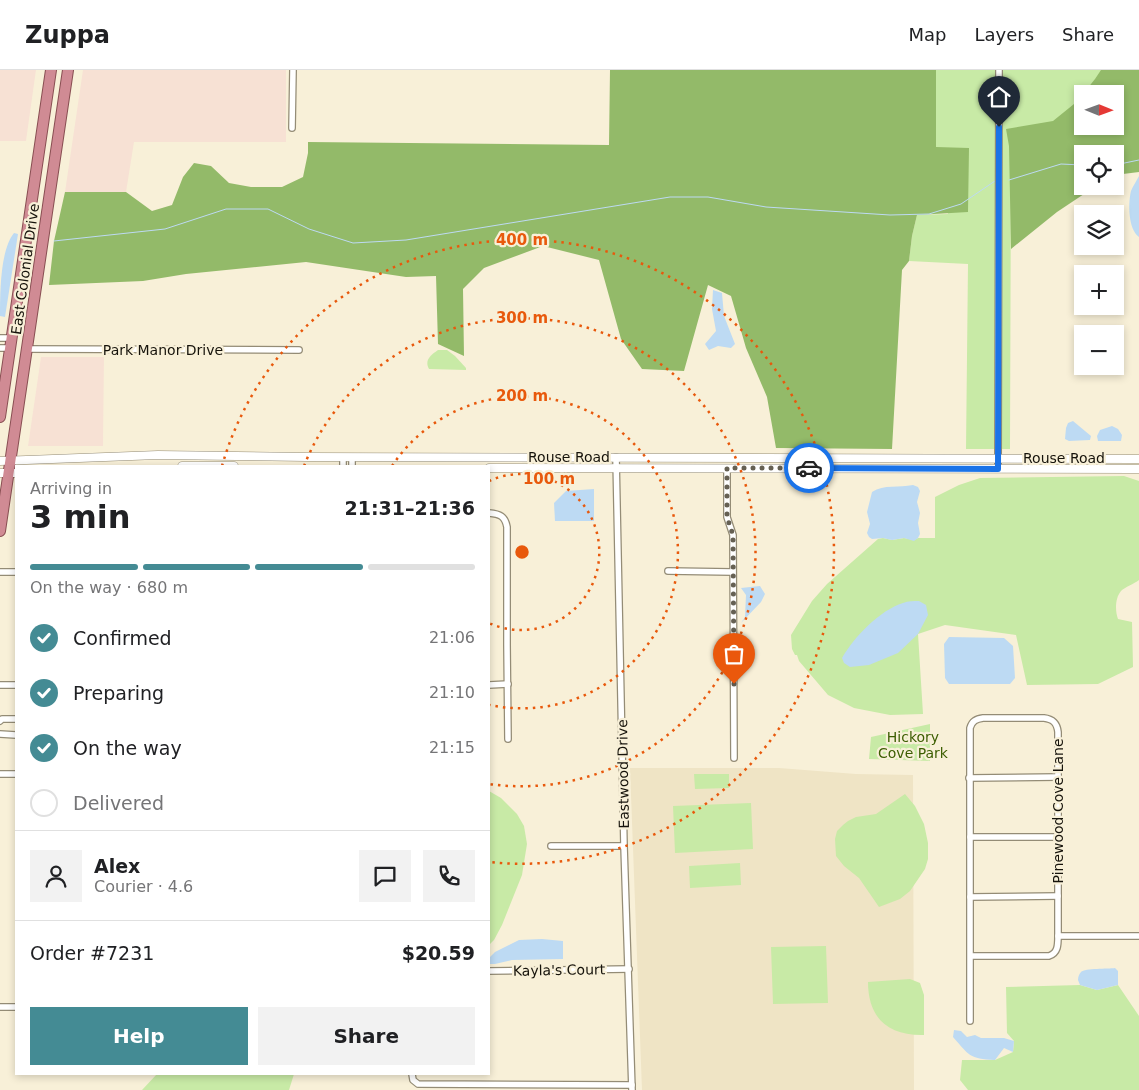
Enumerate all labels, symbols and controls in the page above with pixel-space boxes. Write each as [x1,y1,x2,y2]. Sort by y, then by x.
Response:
text: Zuppa [25,21,110,49]
text: Map [908,24,946,45]
text: Layers [974,24,1034,45]
text: Share [1062,24,1114,45]
pin [978,76,1020,127]
icon: home [985,83,1013,111]
north arrow [1074,85,1124,135]
map controls [1074,85,1124,375]
button: locate [1074,145,1124,195]
street label: East Colonial Drive [8,202,42,336]
button: layers [1074,205,1124,255]
text: 400 m [496,231,548,249]
button: + [1074,265,1124,315]
text: 300 m [496,309,548,327]
button: − [1074,325,1124,375]
street label: Park Manor Drive [103,342,223,358]
text: 200 m [496,387,548,405]
courier [784,443,834,493]
street label: Rouse Road [528,449,610,465]
street label: Rouse Road [1023,450,1105,466]
icon: car [795,454,823,482]
text: 100 m [523,470,575,488]
text: Arriving in [30,479,112,498]
text: 21:31–21:36 [345,497,475,519]
text: 3 min [30,498,131,536]
centre of rings [513,543,531,561]
text: On the way · 680 m [30,578,188,597]
icon: check [30,624,58,652]
text: Confirmed [73,627,172,649]
text: 21:06 [429,628,475,647]
pin [713,633,755,684]
icon: bag [720,640,748,668]
icon: check [30,679,58,707]
text: Preparing [73,682,164,704]
text: 21:10 [429,683,475,702]
street label: Eastwood Drive [614,719,632,829]
park label: Hickory Cove Park [878,729,949,761]
icon: check [30,734,58,762]
text: On the way [73,737,182,759]
text: 21:15 [429,738,475,757]
street label: Pinewood Cove Lane [1050,739,1066,883]
text: Delivered [73,792,164,814]
button: person [30,850,82,902]
button: chat [359,850,411,902]
button: phone [423,850,475,902]
text: Alex [94,855,140,877]
text: Courier · 4.6 [94,877,193,896]
text: Order #7231 [30,942,154,964]
text: $20.59 [402,942,475,964]
street label: Kayla's Court [513,961,606,979]
button: Help [30,1007,248,1065]
button: Share [258,1007,475,1065]

